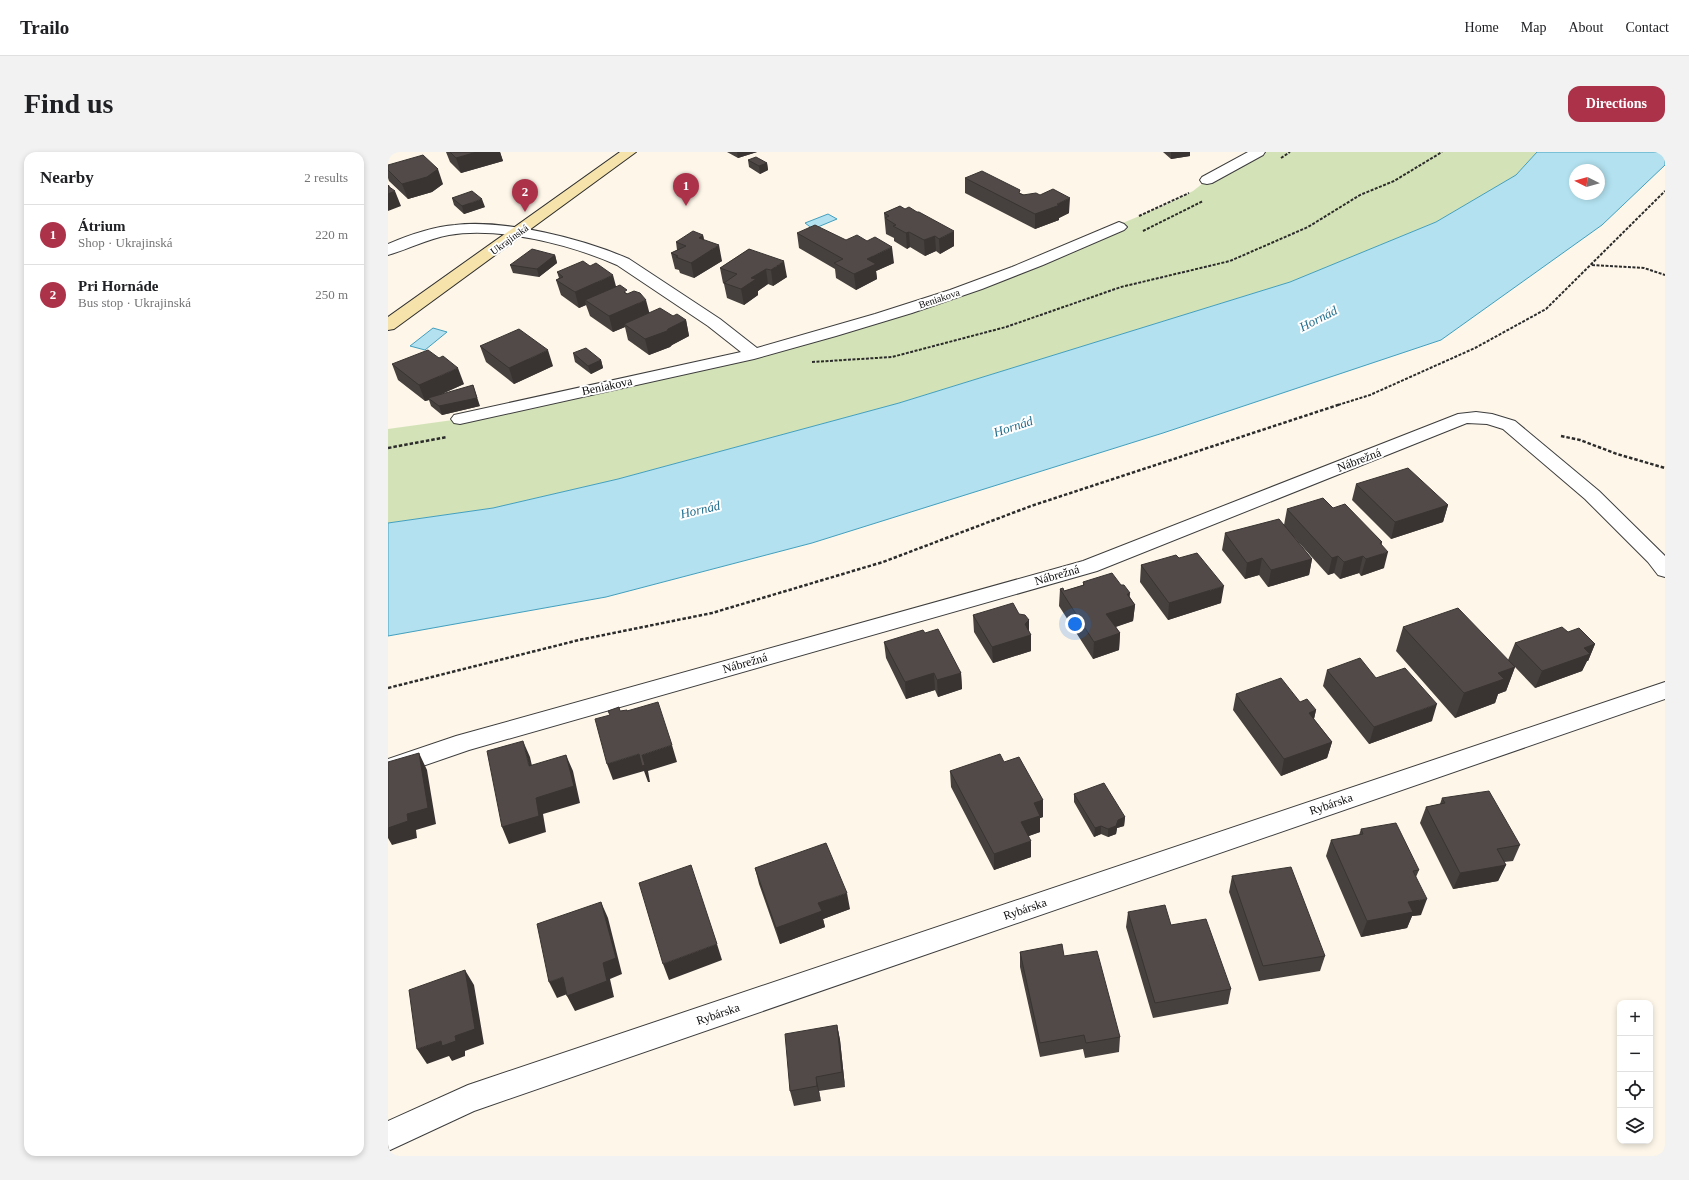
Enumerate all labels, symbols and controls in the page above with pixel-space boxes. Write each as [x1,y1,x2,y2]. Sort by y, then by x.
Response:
text: Trailo [20,17,69,38]
text: Home [1465,20,1499,35]
text: Map [1521,20,1546,35]
text: About [1568,20,1603,35]
text: Contact [1625,20,1669,35]
button: Directions [1568,86,1665,122]
text: Find us [24,88,114,119]
north arrow [1569,164,1605,200]
text: Nearby [40,168,94,187]
text: 2 results [304,170,348,185]
pin: 1 [673,173,699,206]
pin: 2 [512,179,538,212]
text: Átrium [78,218,126,234]
street label: Ukrajinská [488,222,531,257]
text: 1 [50,227,56,242]
text: 220 m [315,227,348,242]
text: Shop · Ukrajinská [78,235,173,250]
text: Pri Hornáde [78,278,158,294]
street label: Beniakova [917,286,962,310]
text: 2 [50,287,56,302]
text: 250 m [315,287,348,302]
text: Bus stop · Ukrajinská [78,295,191,310]
water label: Hornád [1296,302,1340,335]
street label: Beniakova [580,374,634,398]
water label: Hornád [991,413,1035,440]
street label: Nábrežná [1335,445,1384,475]
water label: Hornád [678,498,722,522]
street label: Nábrežná [1033,562,1082,588]
your location [1065,614,1085,634]
street label: Nábrežná [721,650,770,676]
street label: Rybárska [1308,790,1355,818]
street label: Rybárska [1002,895,1049,923]
street label: Rybárska [695,1000,742,1028]
map controls [1617,1000,1653,1144]
button: + [1617,1000,1653,1036]
button: − [1617,1036,1653,1072]
button: locate [1617,1072,1653,1108]
button: layers [1617,1108,1653,1144]

